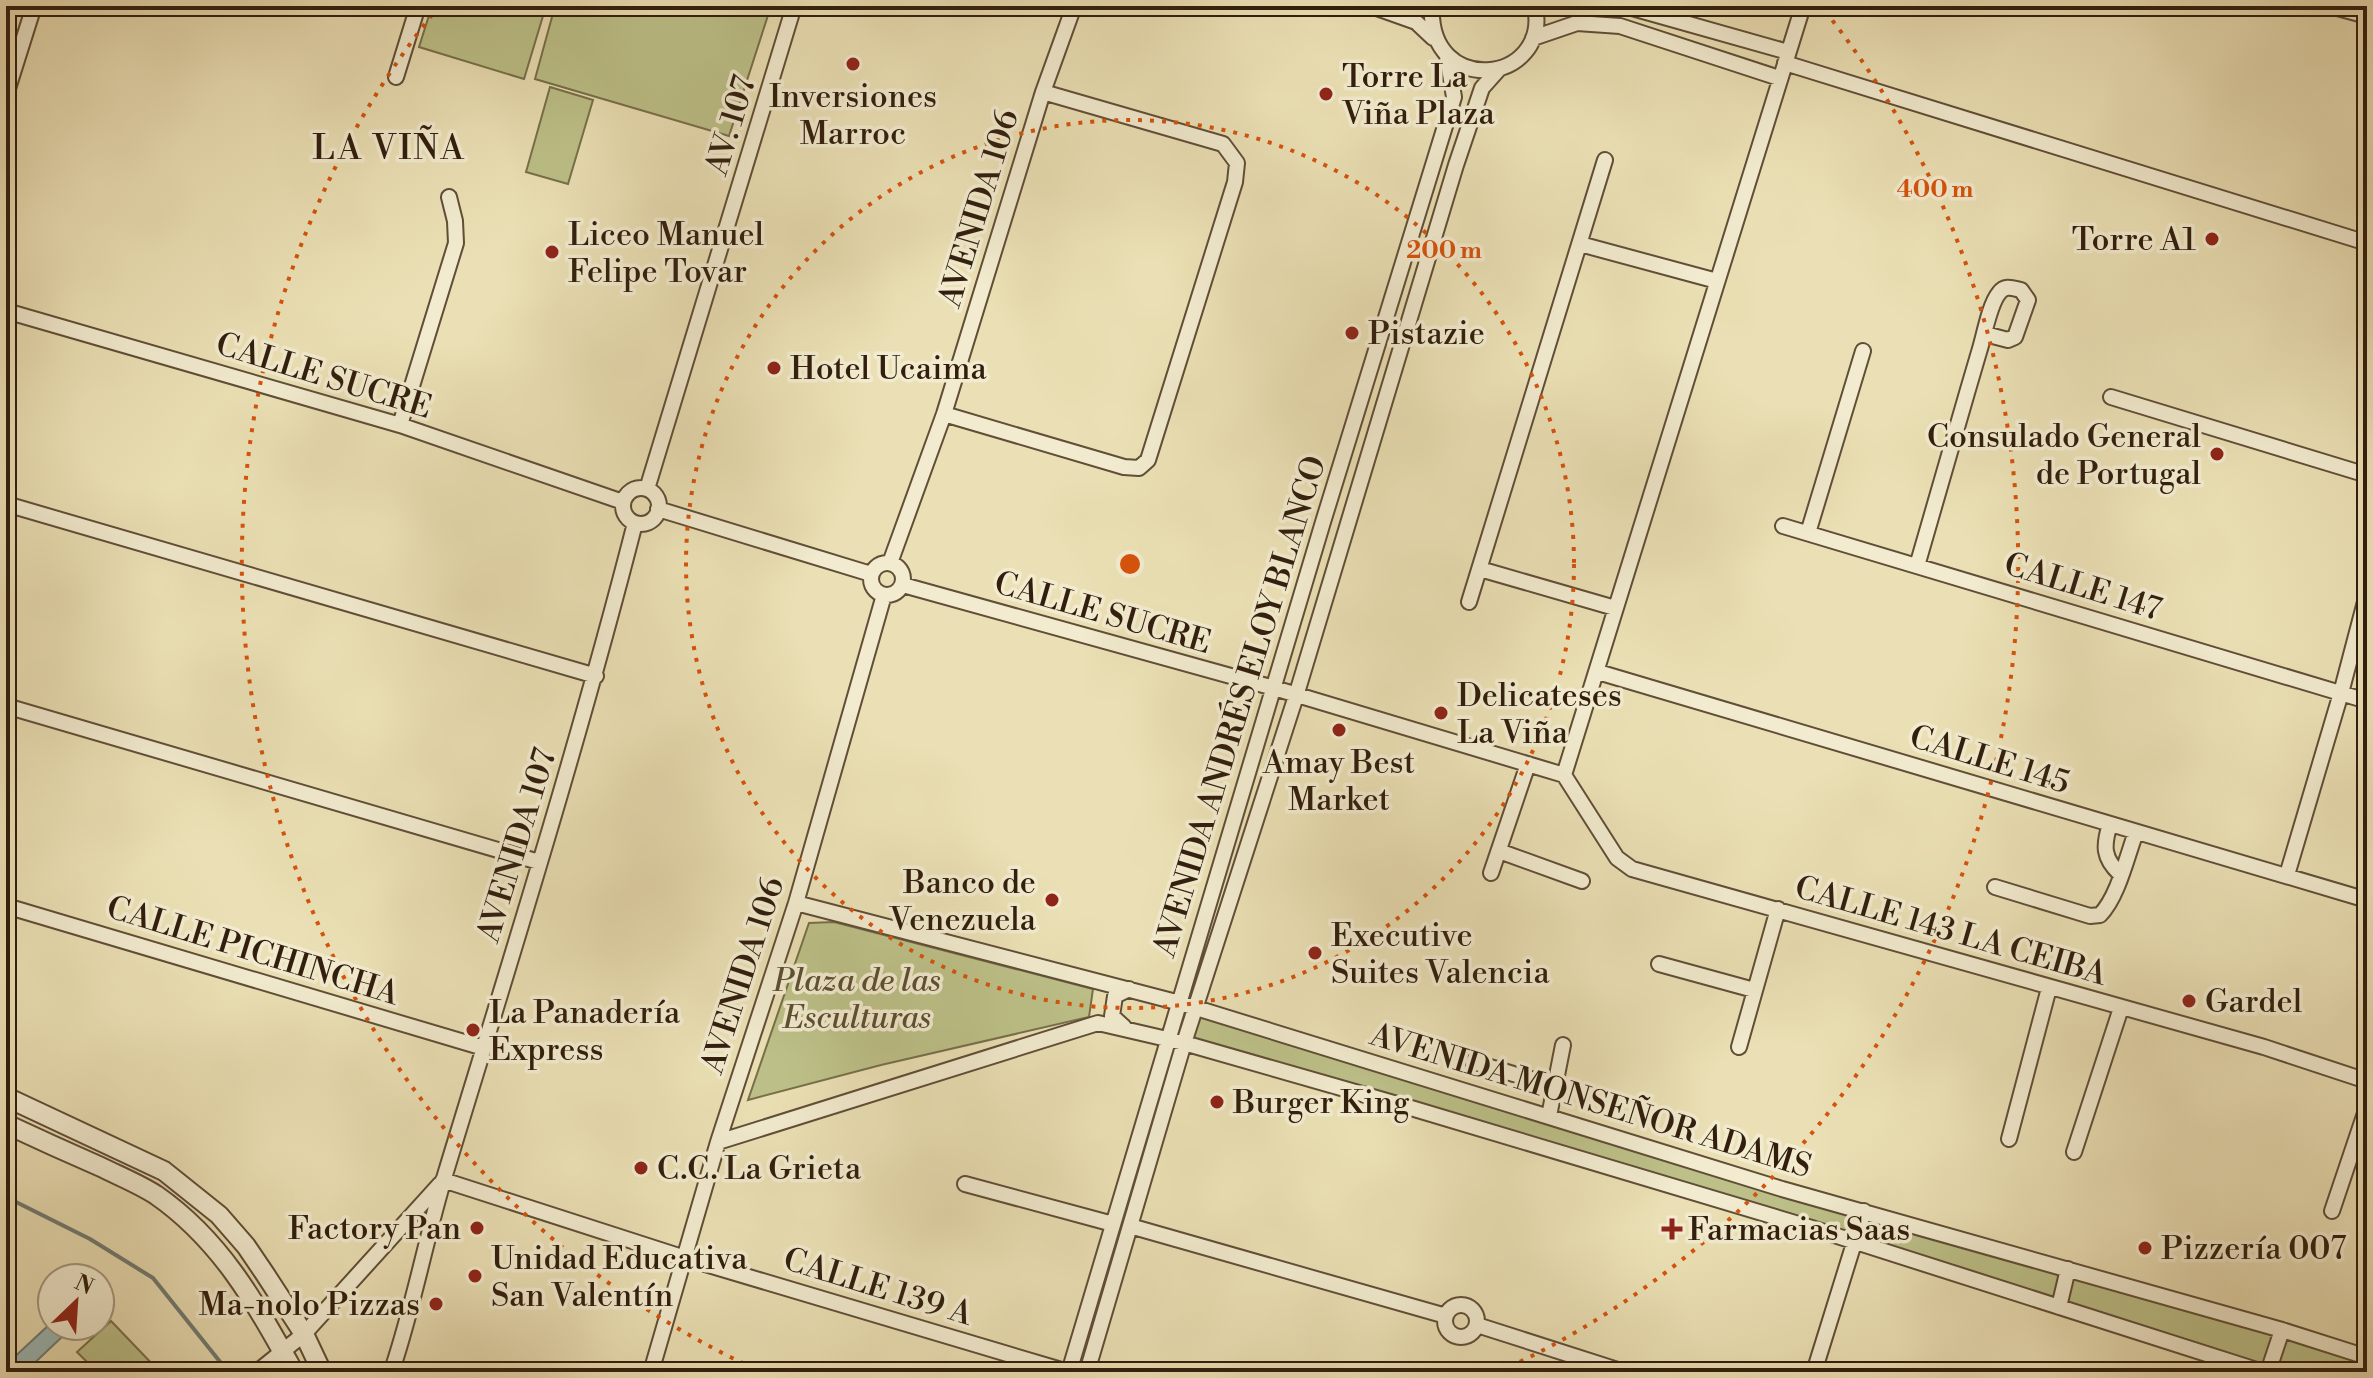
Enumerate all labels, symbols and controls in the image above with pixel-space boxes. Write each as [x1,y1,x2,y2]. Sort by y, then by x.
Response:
marker: Inversiones Marroc [844,55,862,73]
place label: Torre La Viña Plaza [1341,57,1495,134]
street label: AV. 107 [697,71,765,181]
place label: Inversiones Marroc [769,77,937,154]
marker: Torre La Viña Plaza [1317,85,1335,103]
street label: AVENIDA 106 [930,105,1028,313]
district label: LA VIÑA [312,125,466,170]
text: 400 m [1897,175,1973,205]
place label: Liceo Manuel Felipe Tovar [568,215,765,292]
place label: Torre A1 [2072,220,2196,260]
marker: Torre A1 [2203,230,2221,248]
text: 200 m [1406,236,1482,266]
marker: Liceo Manuel Felipe Tovar [543,243,561,261]
place label: Pistazie [1368,314,1485,354]
street label: CALLE SUCRE [211,324,436,428]
marker: Pistazie [1343,324,1361,342]
place label: Hotel Ucaima [790,349,988,389]
marker: Hotel Ucaima [765,359,783,377]
place label: Consulado General de Portugal [1927,417,2202,494]
marker: Consulado General de Portugal [2208,445,2226,463]
street label: AVENIDA ANDRÉS ELOY BLANCO [1142,450,1335,963]
street label: CALLE 147 [1999,544,2166,630]
centre of rings [1116,550,1144,578]
street label: CALLE SUCRE [990,563,1216,663]
place label: Delicateses La Viña [1457,676,1622,753]
marker: Delicateses La Viña [1432,704,1450,722]
street label: CALLE 145 [1905,717,2074,803]
marker: Amay Best Market [1330,721,1348,739]
street label: AVENIDA 107 [468,743,565,948]
place label: Amay Best Market [1262,743,1415,820]
place label: Banco de Venezuela [888,863,1037,940]
street label: CALLE 143 LA CEIBA [1790,867,2112,995]
street label: AVENIDA 106 [692,872,794,1080]
street label: CALLE PICHINCHA [102,887,405,1015]
marker: Banco de Venezuela [1043,891,1061,909]
place label: Executive Suites Valencia [1331,916,1550,993]
marker: Executive Suites Valencia [1306,944,1324,962]
park label: Plaza de las Esculturas [772,961,941,1038]
place label: Gardel [2205,982,2303,1022]
marker: Gardel [2180,992,2198,1010]
place label: La Panadería Express [489,993,681,1070]
street label: AVENIDA MONSEÑOR ADAMS [1364,1013,1817,1187]
marker: La Panadería Express [464,1021,482,1039]
place label: Burger King [1232,1083,1410,1123]
marker: Burger King [1208,1093,1226,1111]
place label: C.C. La Grieta [657,1149,862,1189]
marker: C.C. La Grieta [632,1159,650,1177]
place label: Factory Pan [288,1209,461,1249]
place label: Farmacias Saas [1688,1210,1910,1250]
marker: Factory Pan [468,1219,486,1237]
marker: Farmacias Saas [1663,1220,1681,1238]
place label: Pizzería 007 [2161,1229,2346,1269]
place label: Unidad Educativa San Valentín [491,1239,748,1316]
street label: CALLE 139 A [778,1239,978,1335]
marker: Pizzería 007 [2136,1239,2154,1257]
north arrow [36,1262,116,1342]
marker: Unidad Educativa San Valentín [466,1267,484,1285]
text: N [70,1269,98,1301]
place label: Ma-nolo Pizzas [198,1285,420,1325]
marker: Ma-nolo Pizzas [427,1295,445,1313]

